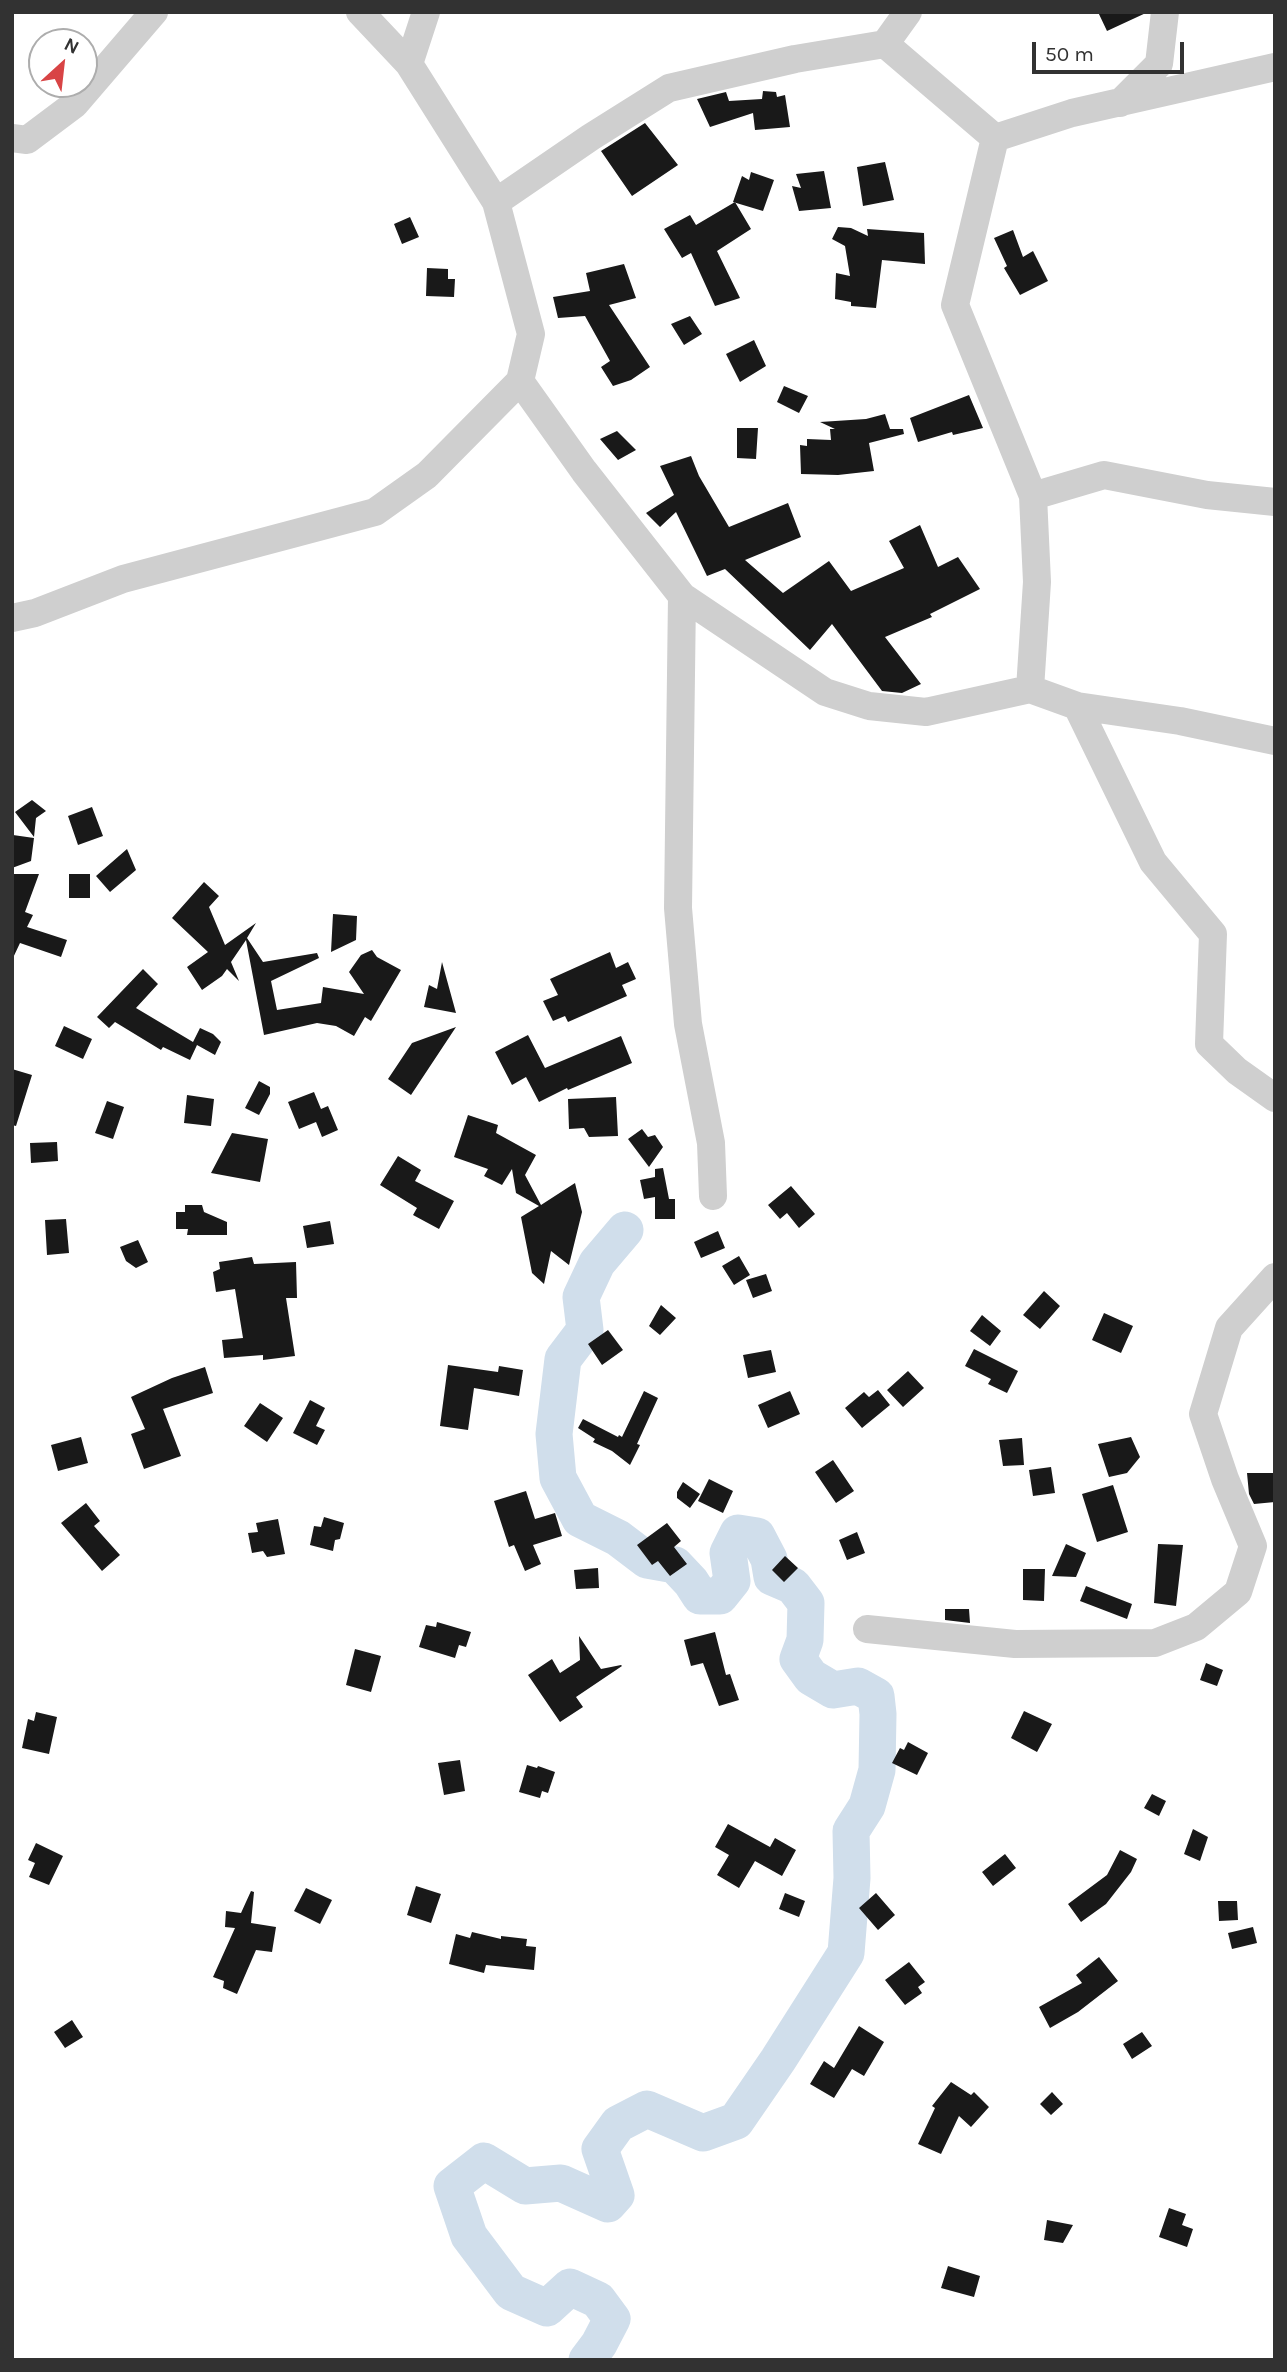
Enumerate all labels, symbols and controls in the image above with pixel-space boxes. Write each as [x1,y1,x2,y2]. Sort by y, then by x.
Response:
north arrow [28,28,98,98]
scale bar [1035,28,1187,72]
text: N [61,33,83,59]
text: 50 m [1045,42,1094,66]

